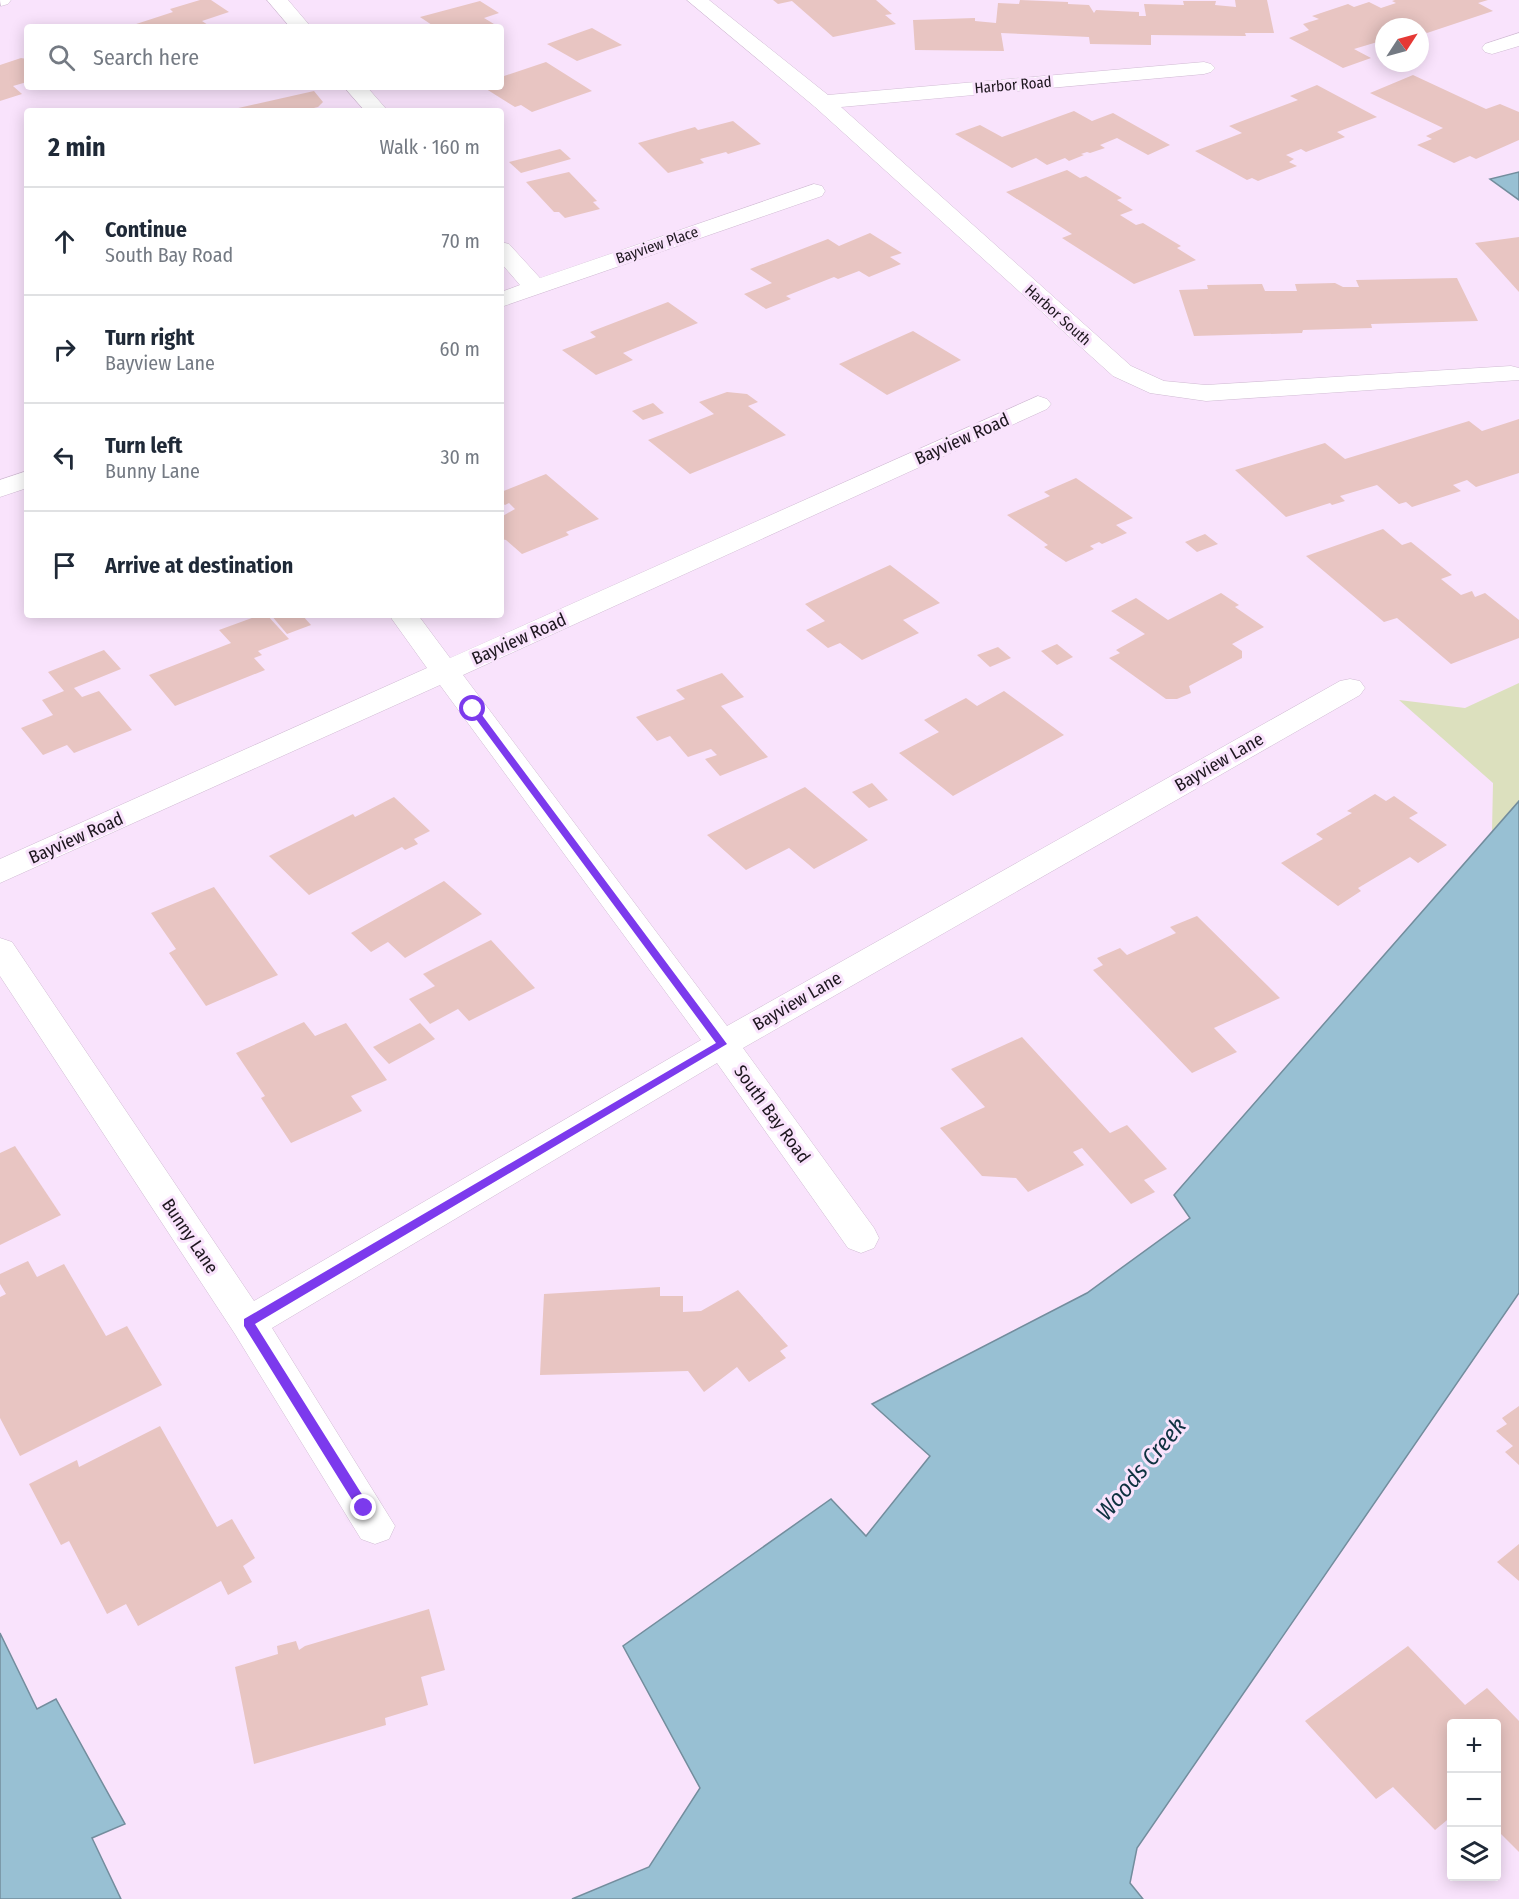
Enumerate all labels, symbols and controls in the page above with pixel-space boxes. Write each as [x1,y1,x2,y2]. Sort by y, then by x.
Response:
north arrow [1375,18,1429,72]
search box [24,24,504,90]
icon: search [45,41,78,74]
text: Search here [93,44,199,71]
street label: Harbor Road [974,73,1052,97]
text: 2 min [48,132,106,163]
text: Walk · 160 m [380,135,480,159]
text: Continue [105,216,187,243]
street label: Bayview Place [614,223,700,267]
icon: ahead [48,225,81,258]
text: 70 m [442,229,480,253]
text: South Bay Road [105,243,233,267]
street label: Harbor South [1021,281,1095,349]
text: Turn right [105,324,194,351]
icon: right [48,333,81,366]
text: 60 m [440,337,480,361]
text: Bayview Lane [105,351,215,375]
street label: Bayview Road [911,408,1013,470]
text: Turn left [105,432,183,459]
icon: left [48,441,81,474]
text: 30 m [440,445,480,469]
text: Bunny Lane [105,459,200,483]
icon: arrive [48,549,81,582]
text: Arrive at destination [105,552,293,579]
street label: Bayview Road [468,608,570,670]
route start [459,695,485,721]
street label: Bayview Lane [1171,728,1267,796]
street label: Bayview Road [25,807,127,869]
street label: Bayview Lane [749,967,845,1035]
street label: South Bay Road [729,1061,815,1167]
street label: Bunny Lane [157,1194,223,1278]
water label: Woods Creek [1090,1412,1192,1526]
route end [350,1494,376,1520]
map controls [1447,1719,1501,1881]
button: + [1447,1719,1501,1773]
button: − [1447,1773,1501,1827]
button: layers [1447,1827,1501,1881]

